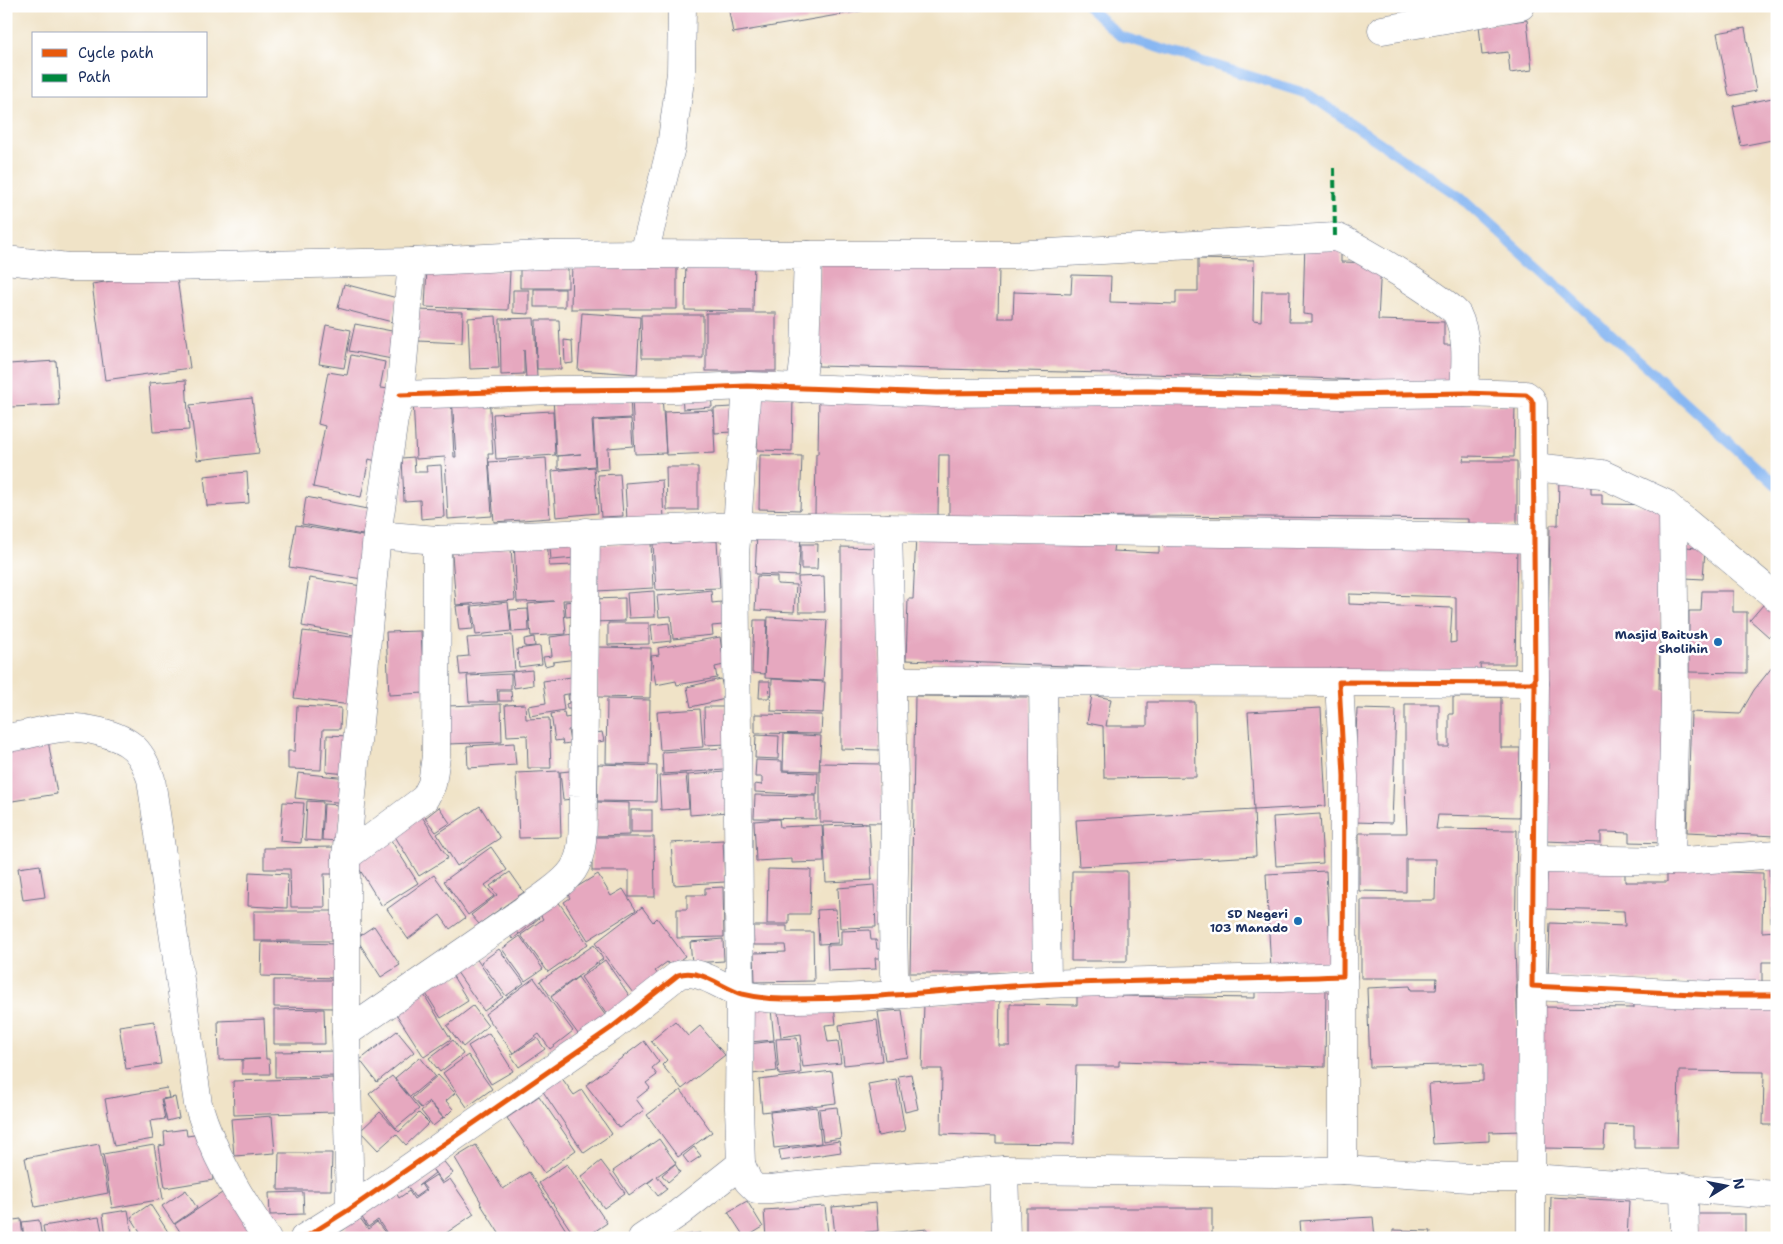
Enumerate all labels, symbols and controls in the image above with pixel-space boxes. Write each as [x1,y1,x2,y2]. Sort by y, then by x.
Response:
legend [32,32,208,98]
text: Cycle path [78,43,154,63]
text: Path [78,67,111,87]
place label: Masjid Baitush Sholihin [1615,627,1708,657]
marker: Masjid Baitush Sholihin [1712,636,1724,648]
place label: SD Negeri 103 Manado [1210,906,1288,936]
marker: SD Negeri 103 Manado [1292,915,1304,927]
north arrow [1700,1162,1750,1212]
text: N [1729,1177,1749,1191]

